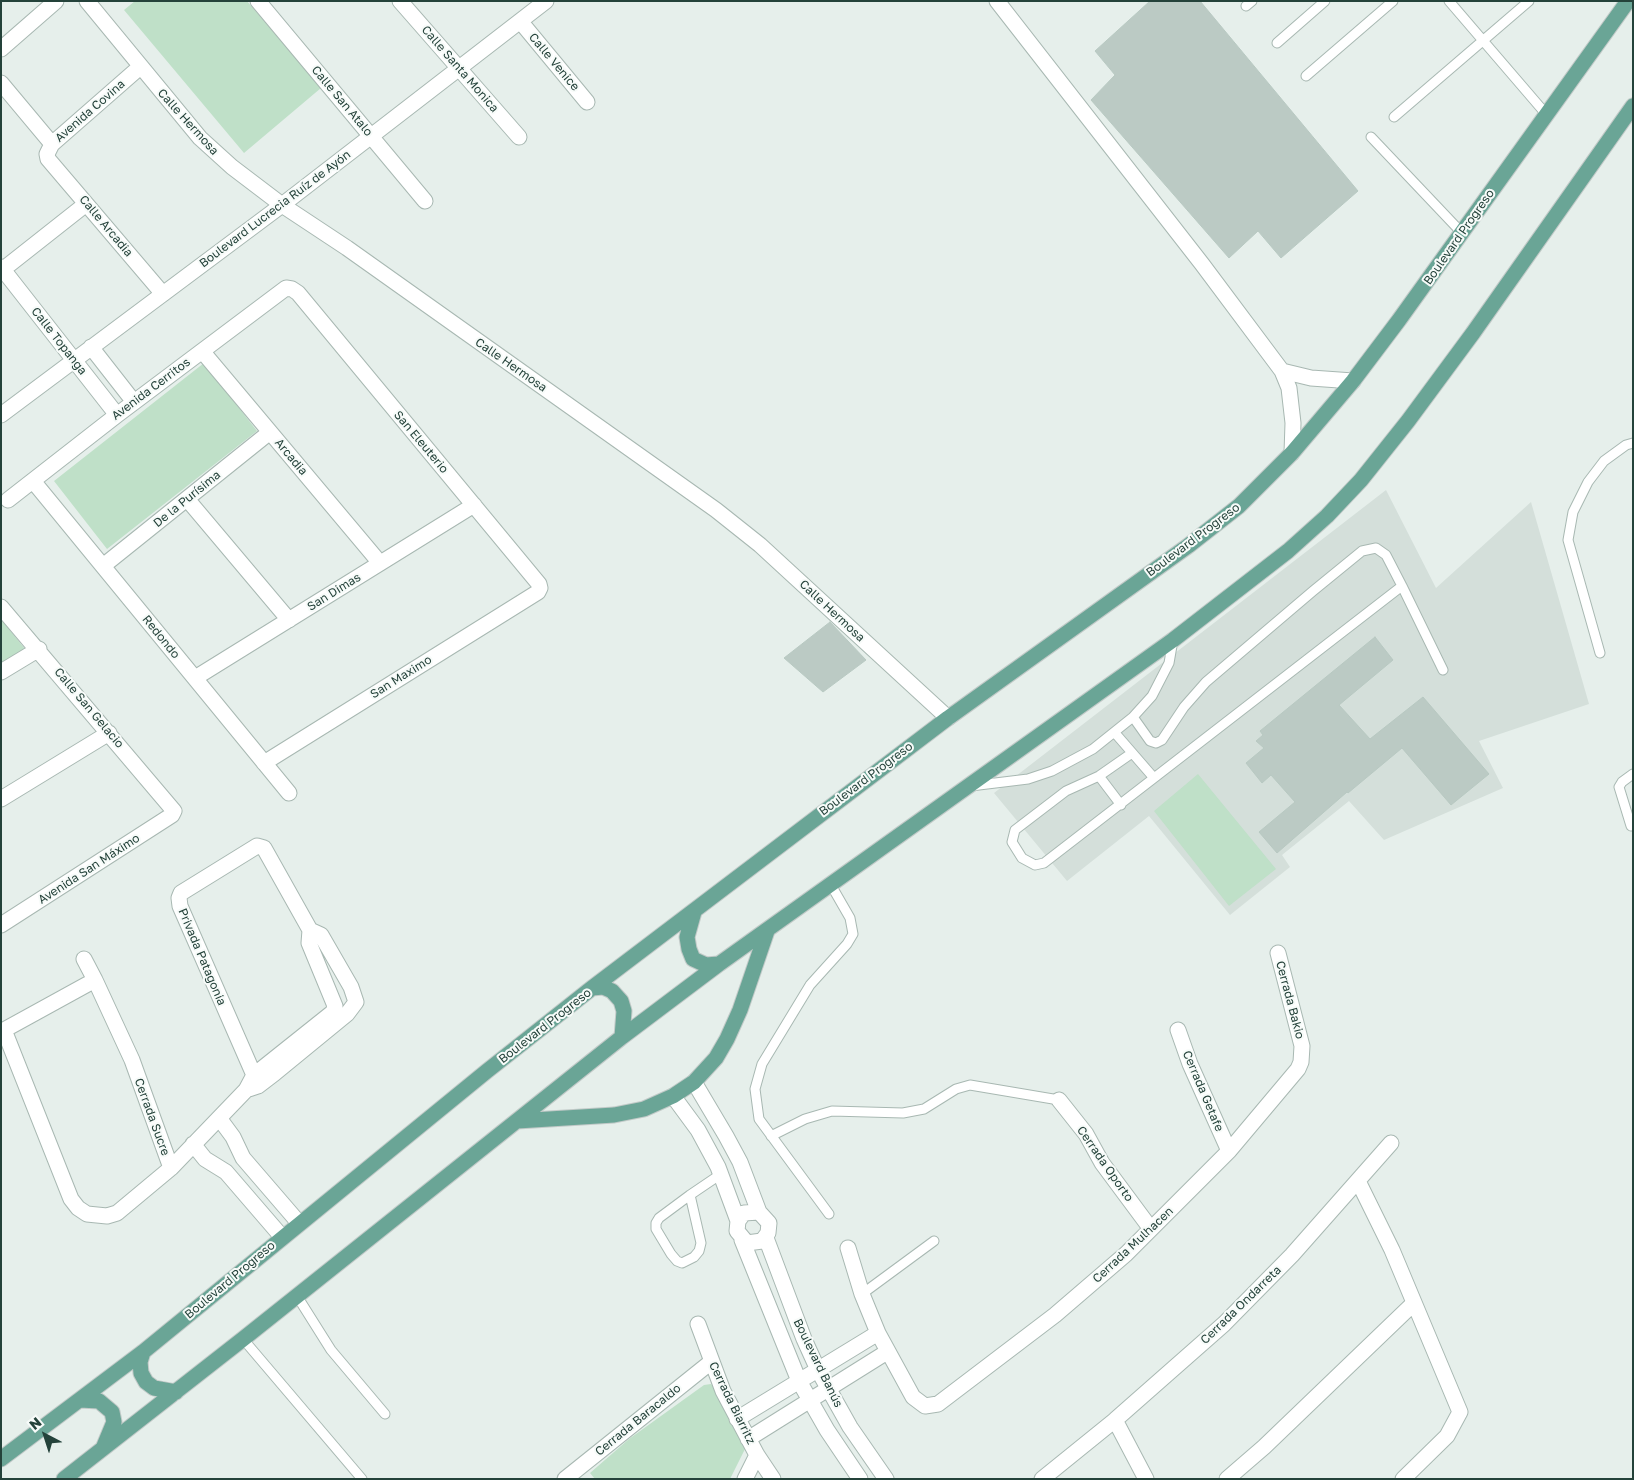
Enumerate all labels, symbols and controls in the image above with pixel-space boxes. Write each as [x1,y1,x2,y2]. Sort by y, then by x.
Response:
street label: Calle Santa Monica [418,23,502,115]
street label: Calle Venice [526,30,582,94]
street label: Calle San Atalo [308,63,376,139]
street label: Avenida Covina [52,77,128,145]
street label: Calle Hermosa [154,86,222,158]
street label: Boulevard Lucrecia Ruíz de Ayón [197,147,353,271]
street label: Boulevard Progreso [1421,187,1497,287]
street label: Calle Arcadia [76,192,136,260]
street label: Calle Topanga [28,304,90,378]
street label: Calle Hermosa [472,335,550,395]
street label: Avenida Cerritos [109,355,193,423]
street label: San Eleuterio [391,408,451,476]
street label: Arcadia [272,436,310,478]
street label: De la Purísima [151,468,223,530]
street label: Boulevard Progreso [1144,500,1242,580]
street label: San Dimas [305,570,363,614]
street label: Calle Hermosa [796,577,868,645]
street label: Redondo [139,612,183,662]
street label: San Maximo [368,652,434,702]
street label: Calle San Gelacio [51,665,127,751]
street label: Boulevard Progreso [817,739,915,819]
street label: Avenida San Máximo [36,831,142,907]
street label: Privada Patagonia [175,906,229,1008]
street label: Cerrada Bakio [1273,959,1307,1041]
street label: Boulevard Progreso [496,986,594,1066]
street label: Cerrada Getafe [1179,1048,1227,1134]
street label: Cerrada Sucre [131,1076,173,1158]
street label: Cerrada Oporto [1074,1124,1136,1204]
street label: Cerrada Mulhacen [1090,1204,1176,1286]
street label: Boulevard Progreso [182,1238,278,1322]
street label: Cerrada Ondarreta [1198,1263,1284,1347]
street label: Boulevard Banús [790,1316,846,1410]
street label: Cerrada Biarritz [706,1359,758,1447]
street label: Cerrada Baracaldo [592,1381,684,1459]
north arrow [20,1410,70,1460]
text: N [25,1413,45,1433]

